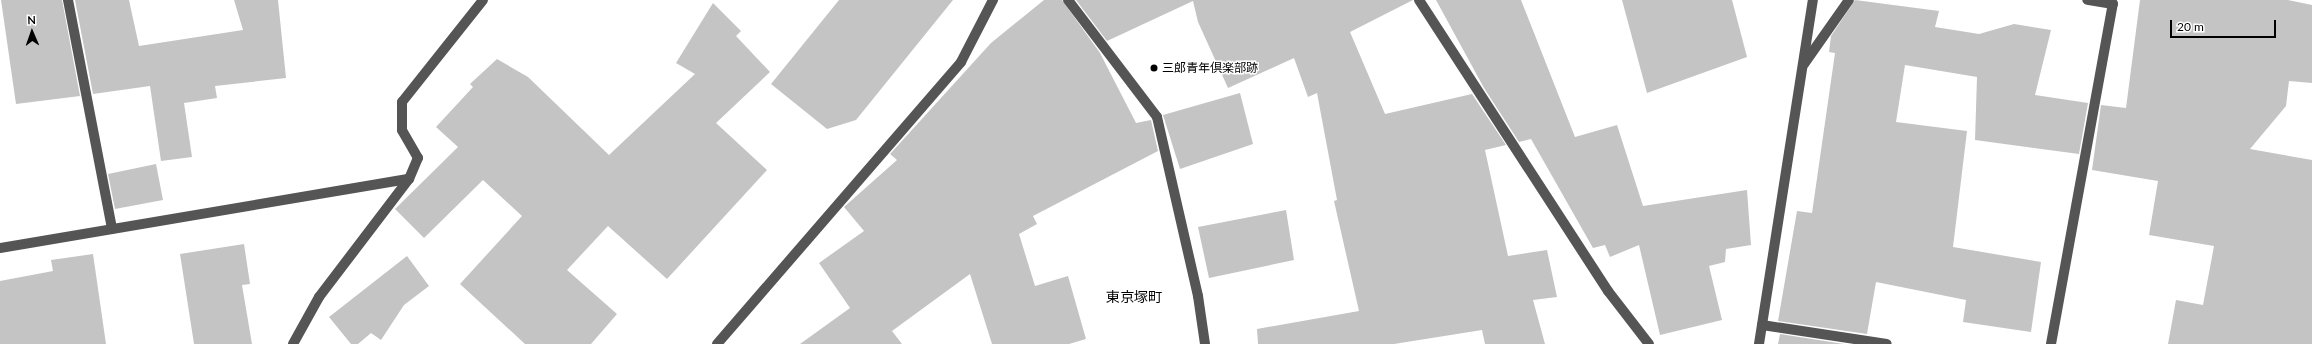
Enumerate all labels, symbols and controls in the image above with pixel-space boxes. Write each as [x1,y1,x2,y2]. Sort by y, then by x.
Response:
north arrow [12,12,52,52]
scale bar [2172,12,2278,38]
text: N [27,13,36,26]
text: 20 m [2177,19,2204,34]
place label: 三郎青年倶楽部跡 [1162,61,1258,75]
marker: 三郎青年倶楽部跡 [1149,63,1159,73]
district label: 東京塚町 [1106,289,1162,305]

